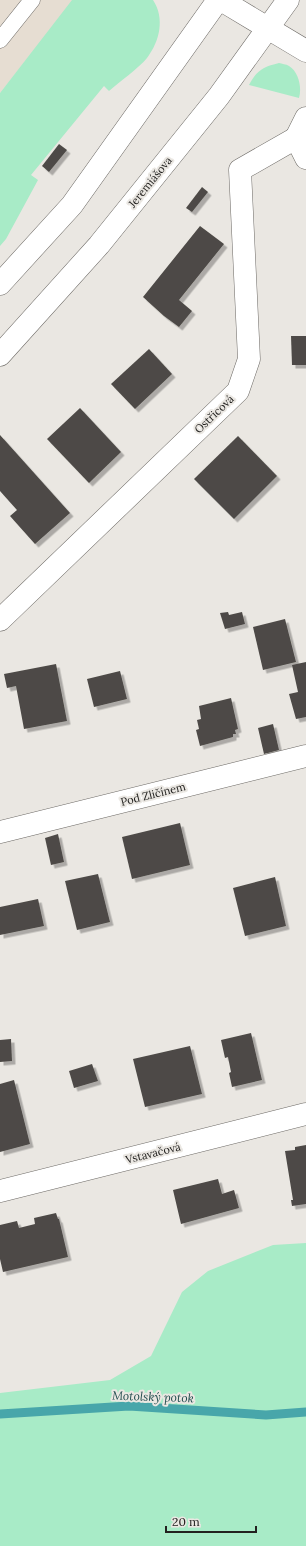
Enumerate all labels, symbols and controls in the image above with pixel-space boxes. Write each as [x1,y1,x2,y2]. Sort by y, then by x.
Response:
street label: Jeremiášova [125,153,175,211]
street label: Ostřicová [191,392,237,436]
street label: Pod Zličínem [119,779,187,809]
street label: Vstavačová [123,1139,182,1167]
water label: Motolský potok [112,1388,194,1405]
scale bar [166,1508,256,1534]
text: 20 m [172,1514,200,1529]

